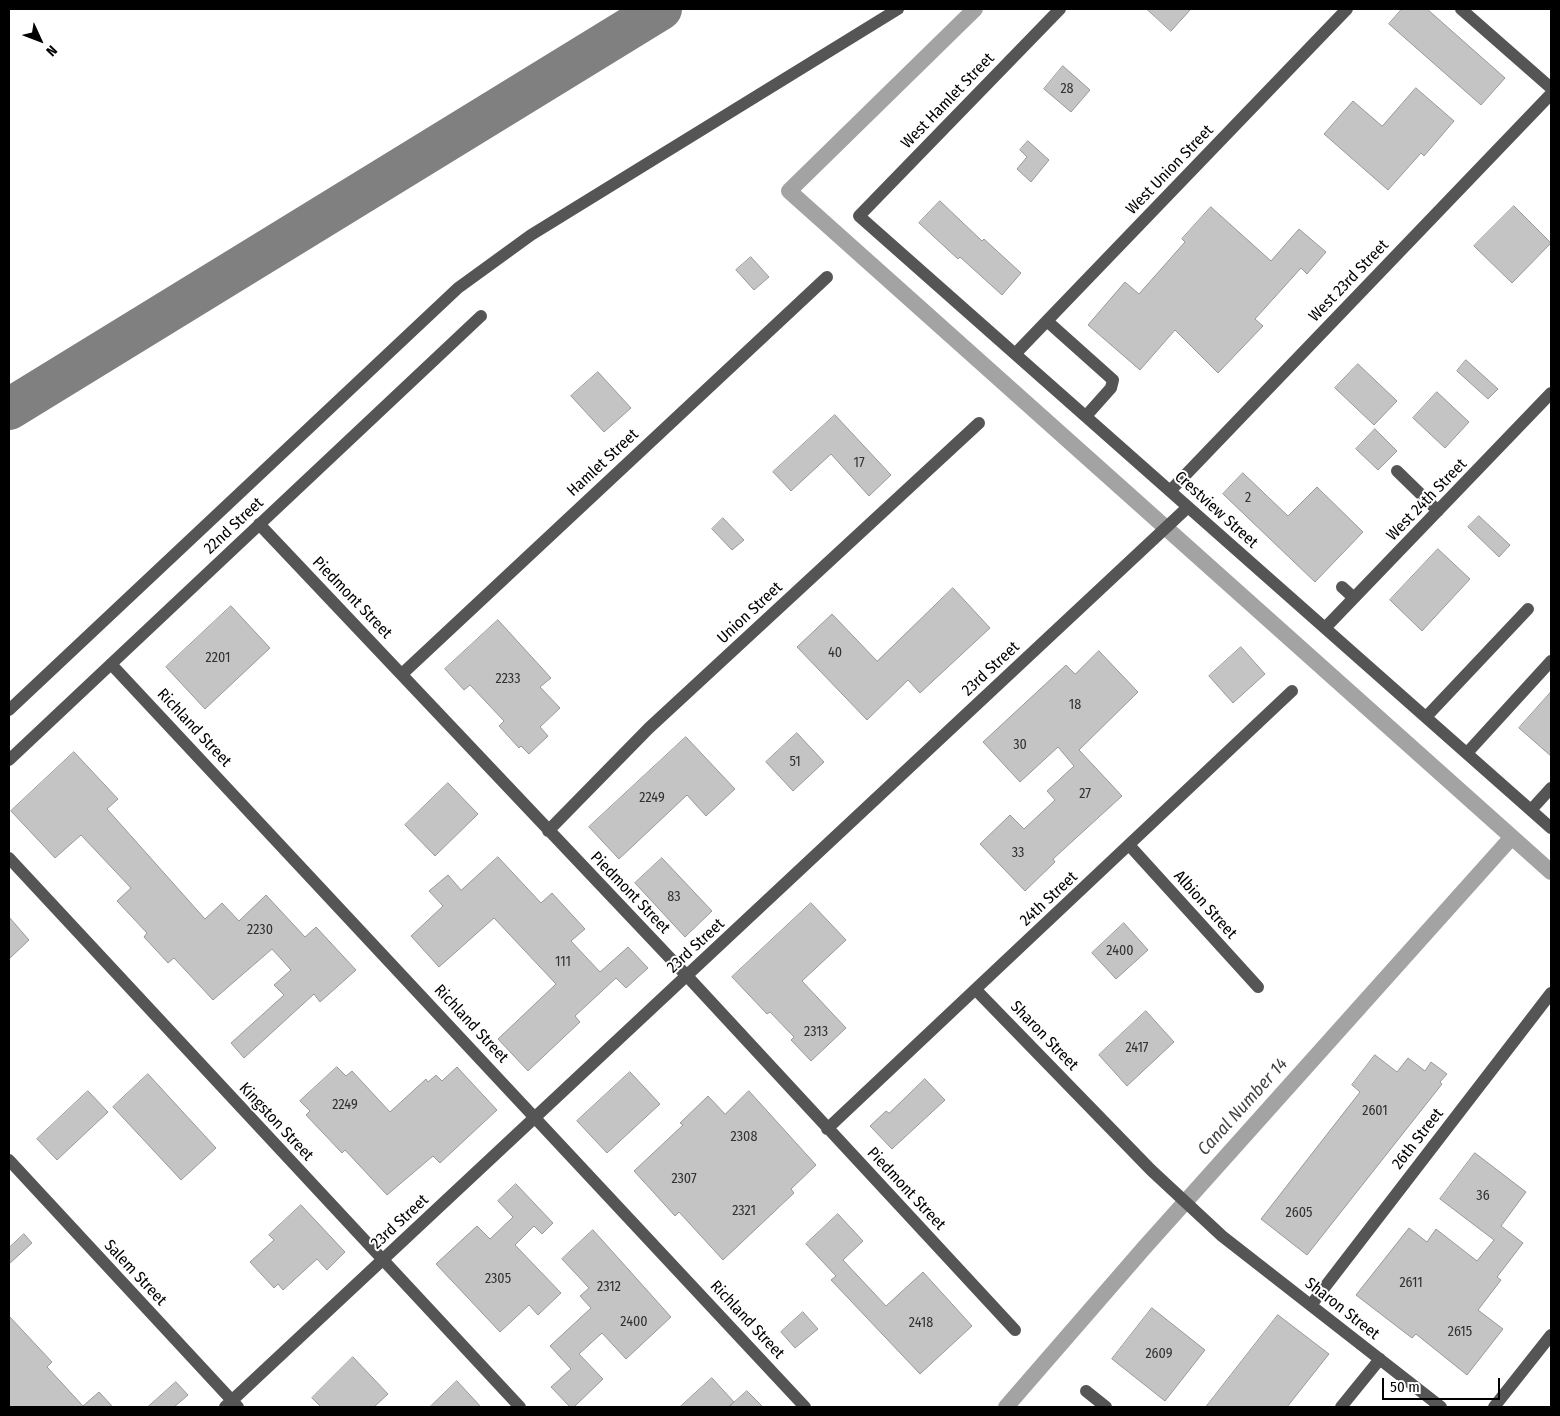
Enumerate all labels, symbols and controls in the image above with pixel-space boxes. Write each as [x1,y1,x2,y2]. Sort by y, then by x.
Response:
north arrow [15,15,65,65]
text: N [42,42,60,59]
street label: West Hamlet Street [897,49,999,153]
house number: 28 [1060,81,1074,97]
street label: West Union Street [1122,121,1218,219]
street label: West 23rd Street [1305,236,1393,326]
street label: Hamlet Street [563,425,643,501]
house number: 17 [853,455,865,471]
street label: West 24th Street [1383,455,1471,545]
street label: Crestview Street [1170,468,1262,552]
house number: 2 [1245,490,1251,506]
street label: 22nd Street [200,494,268,558]
street label: Piedmont Street [308,553,396,643]
street label: Union Street [714,578,786,648]
street label: 23rd Street [958,638,1024,700]
house number: 40 [828,645,842,661]
house number: 2201 [206,650,230,666]
house number: 2233 [496,671,520,687]
street label: Richland Street [153,685,235,771]
house number: 18 [1069,697,1081,713]
house number: 30 [1013,737,1027,753]
house number: 51 [789,754,801,770]
house number: 27 [1079,786,1091,802]
house number: 2249 [639,790,665,806]
house number: 33 [1012,845,1024,861]
street label: Piedmont Street [586,848,674,938]
street label: Albion Street [1169,867,1241,943]
street label: 24th Street [1016,868,1082,930]
house number: 83 [667,889,681,905]
street label: 23rd Street [663,915,729,977]
house number: 2230 [247,922,273,938]
house number: 2400 [1106,943,1134,959]
house number: 111 [555,954,571,970]
street label: Richland Street [430,981,512,1067]
street label: Sharon Street [1006,997,1082,1075]
house number: 2313 [804,1024,828,1040]
house number: 2417 [1125,1040,1149,1056]
water label: Canal Number 14 [1194,1054,1292,1160]
street label: Kingston Street [235,1079,317,1165]
house number: 2249 [332,1097,358,1113]
house number: 2601 [1362,1103,1388,1119]
street label: 26th Street [1388,1105,1448,1173]
house number: 2308 [731,1129,757,1145]
street label: Piedmont Street [863,1144,949,1234]
house number: 2307 [671,1171,697,1187]
house number: 36 [1476,1188,1490,1204]
street label: 23rd Street [367,1191,433,1253]
house number: 2321 [732,1203,756,1219]
house number: 2605 [1286,1205,1312,1221]
street label: Salem Street [100,1236,170,1310]
house number: 2305 [485,1271,511,1287]
street label: Sharon Street [1301,1274,1383,1344]
house number: 2611 [1399,1275,1423,1291]
street label: Richland Street [706,1277,788,1363]
house number: 2312 [597,1279,621,1295]
house number: 2400 [620,1314,648,1330]
house number: 2418 [909,1315,933,1331]
house number: 2615 [1448,1324,1472,1340]
house number: 2609 [1145,1346,1173,1362]
scale bar [1385,1368,1502,1400]
text: 50 m [1390,1378,1420,1396]

